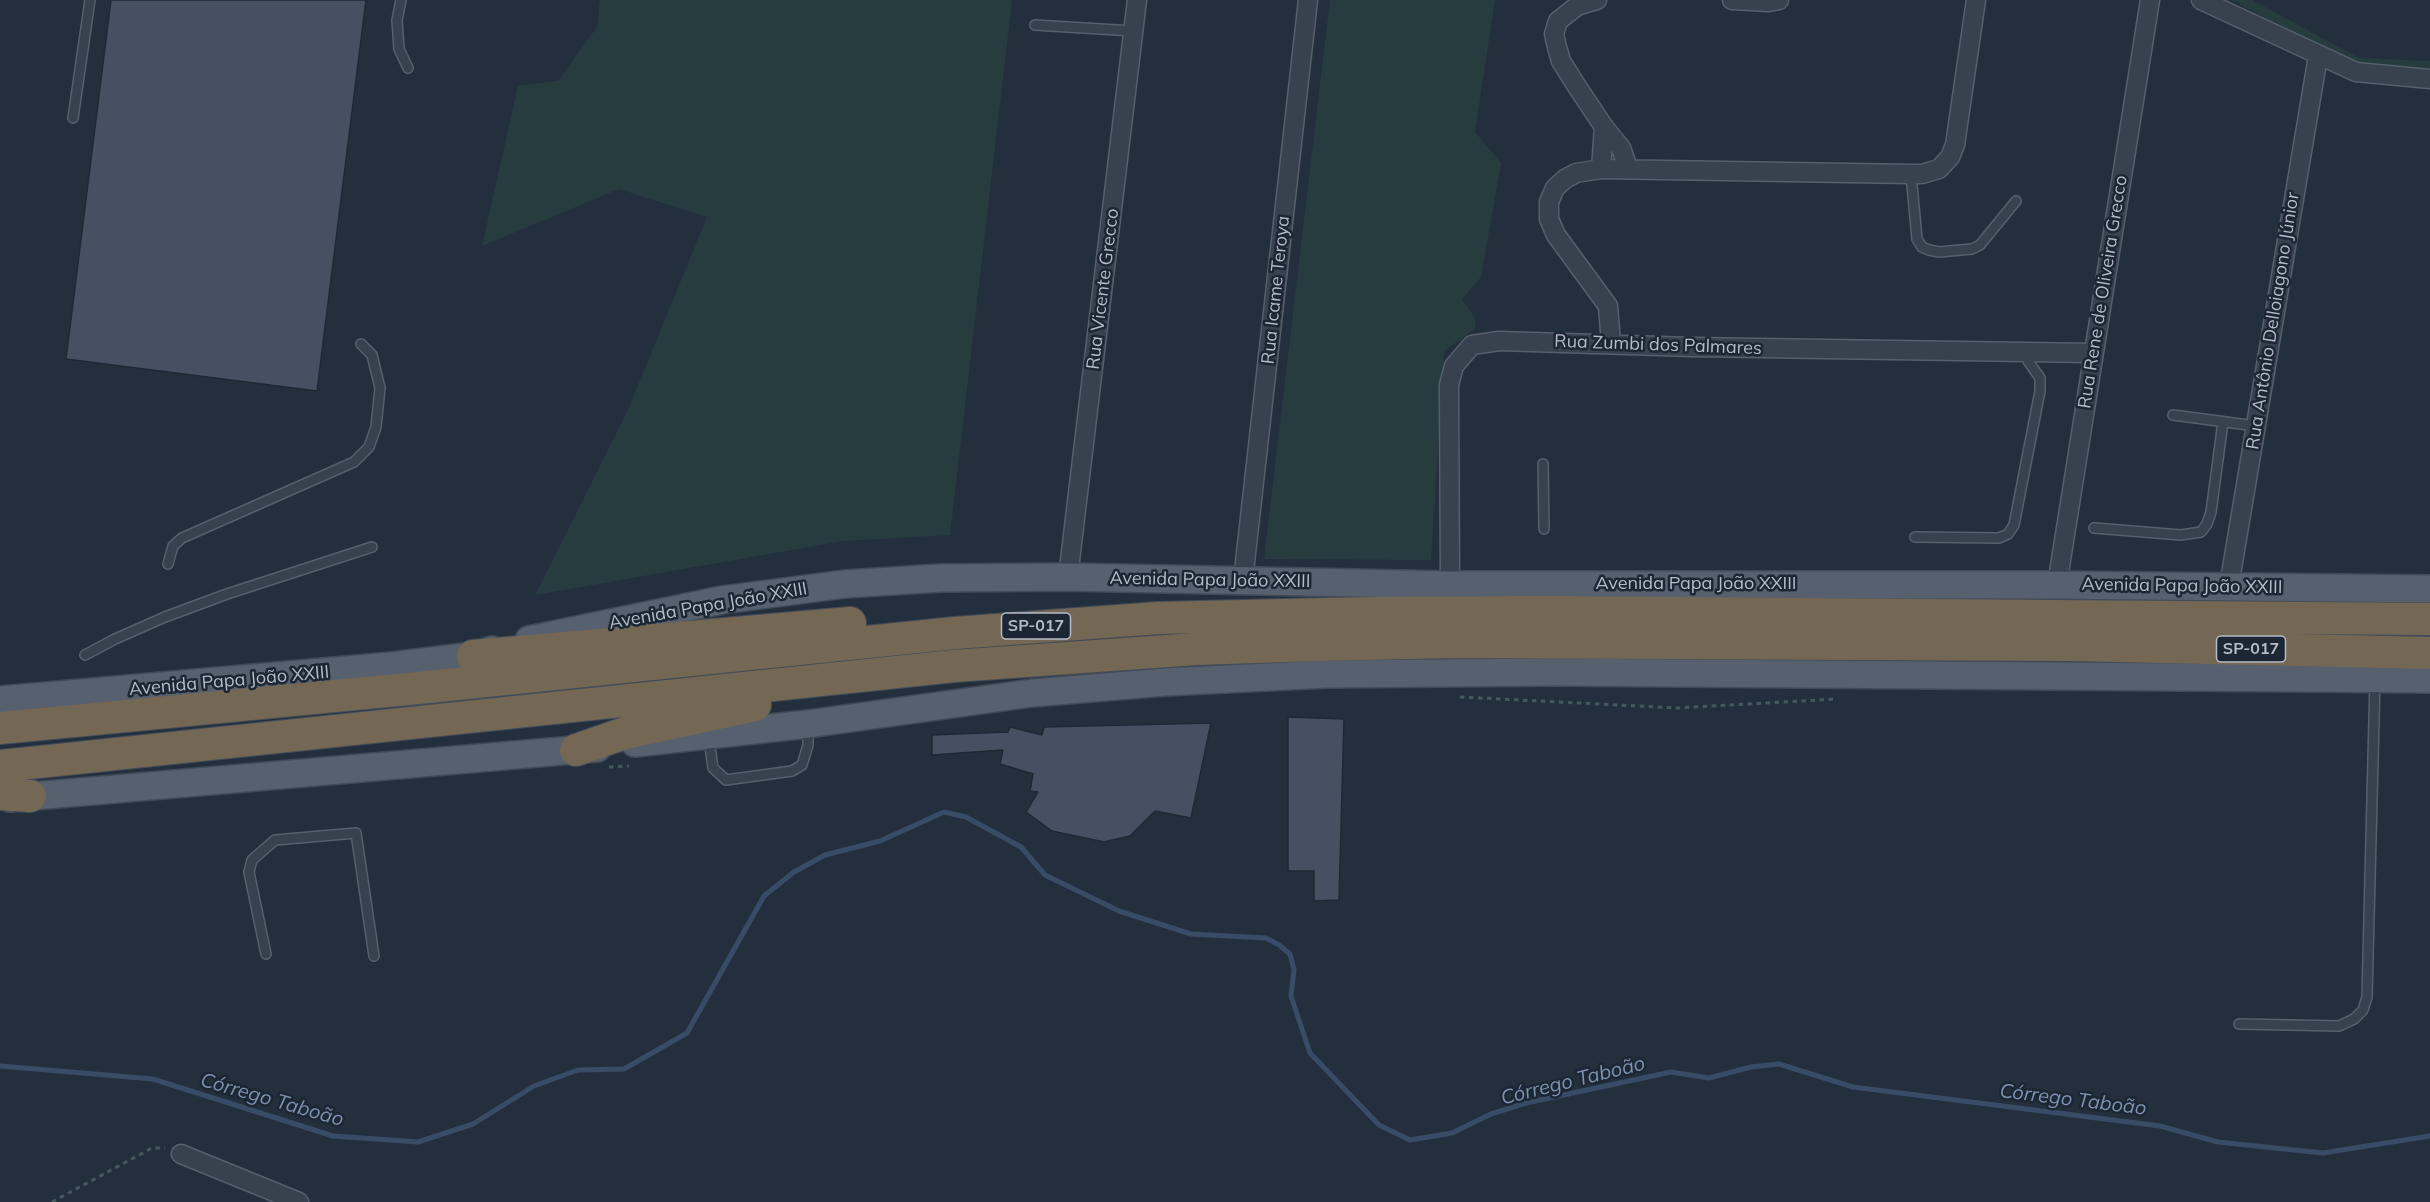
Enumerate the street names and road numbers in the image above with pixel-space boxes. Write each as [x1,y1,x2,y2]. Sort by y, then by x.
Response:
street label: Rua Rene de Oliveira Grecco [2074,174,2132,410]
street label: Rua Antônio Delloiagono Júnior [2242,191,2304,451]
street label: Rua Vicente Grecco [1082,207,1124,371]
street label: Rua Icame Teroya [1257,215,1295,365]
street label: Rua Zumbi dos Palmares [1554,331,1762,359]
street label: Avenida Papa João XXIII [1109,567,1311,593]
street label: Avenida Papa João XXIII [1596,573,1796,595]
street label: Avenida Papa João XXIII [2081,573,2283,599]
street label: Avenida Papa João XXIII [607,578,809,634]
road number: SP-017 [1002,613,1070,639]
road number: SP-017 [2216,636,2286,662]
street label: Avenida Papa João XXIII [128,661,330,701]

